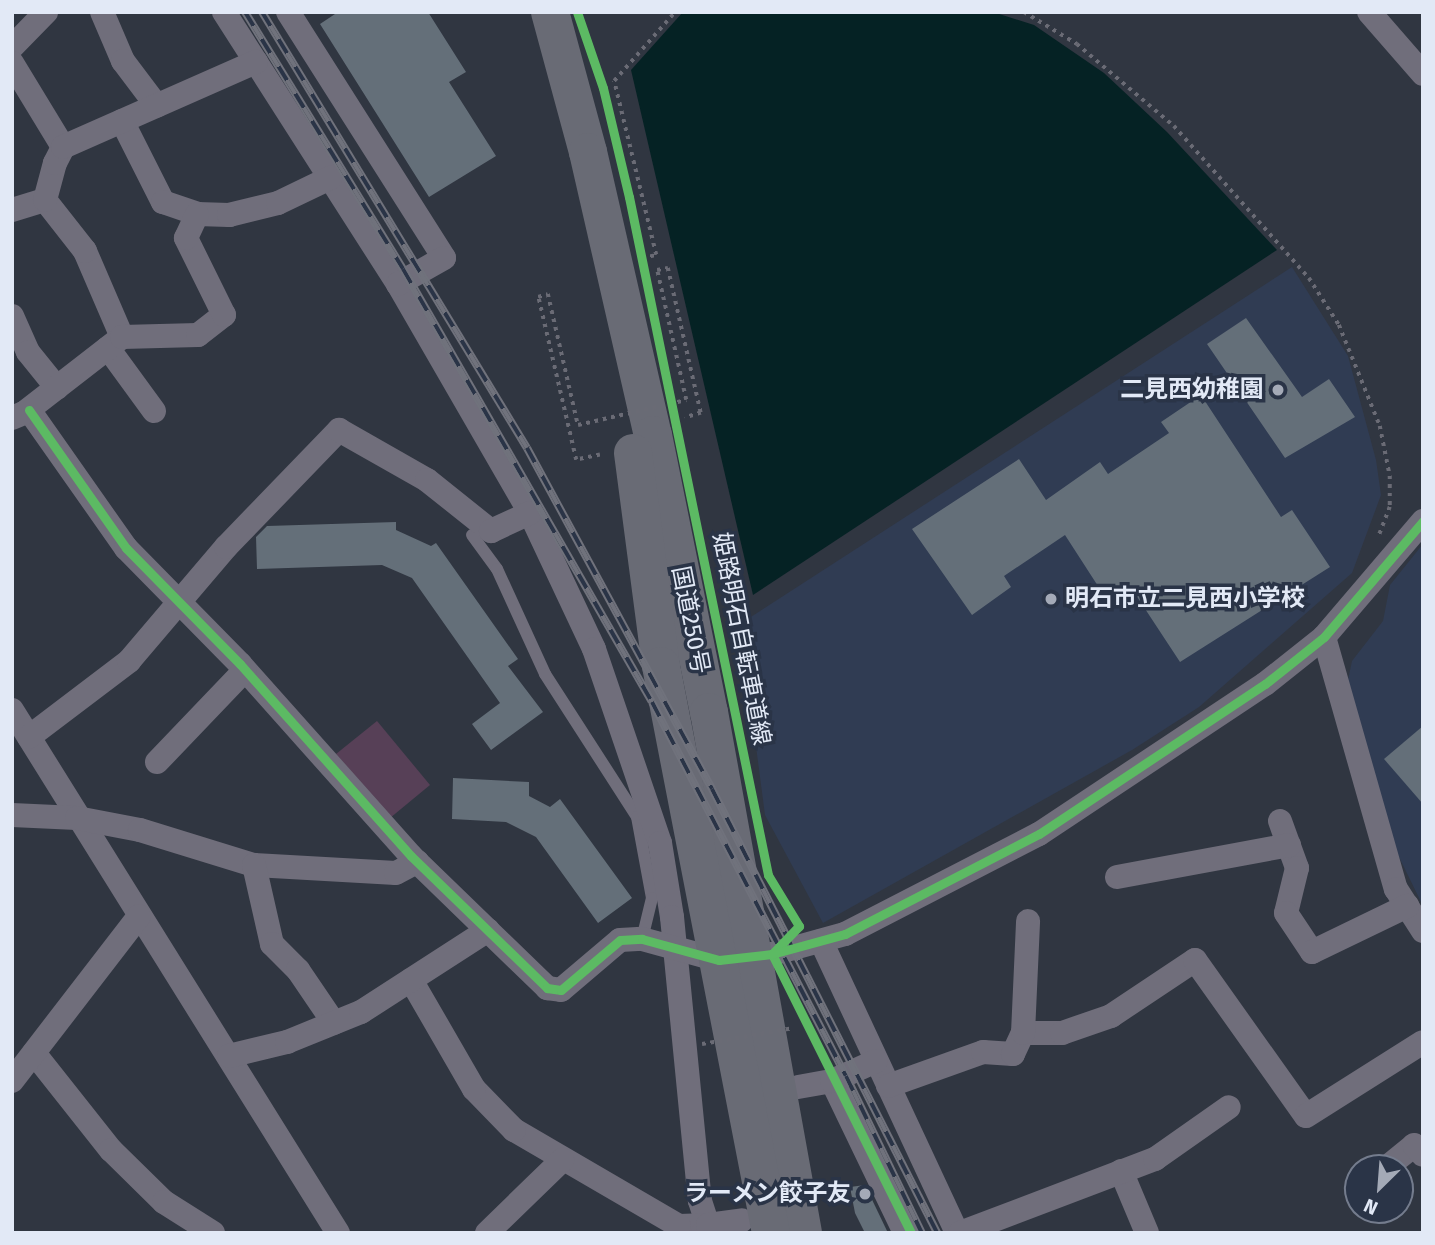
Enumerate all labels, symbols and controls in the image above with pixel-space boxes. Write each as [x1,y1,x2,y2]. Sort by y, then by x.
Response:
place label: 二見西幼稚園 [1120,376,1264,404]
marker: 二見西幼稚園 [1270,382,1286,398]
street label: 姫路明石自転車道線 [706,530,776,748]
street label: 国道250号 [665,564,715,676]
place label: 明石市立二見西小学校 [1065,585,1305,613]
marker: 明石市立二見西小学校 [1043,591,1059,607]
north arrow [1344,1154,1414,1224]
place label: ラーメン餃子友 [683,1180,851,1208]
marker: ラーメン餃子友 [857,1186,873,1202]
text: N [1360,1194,1381,1220]

